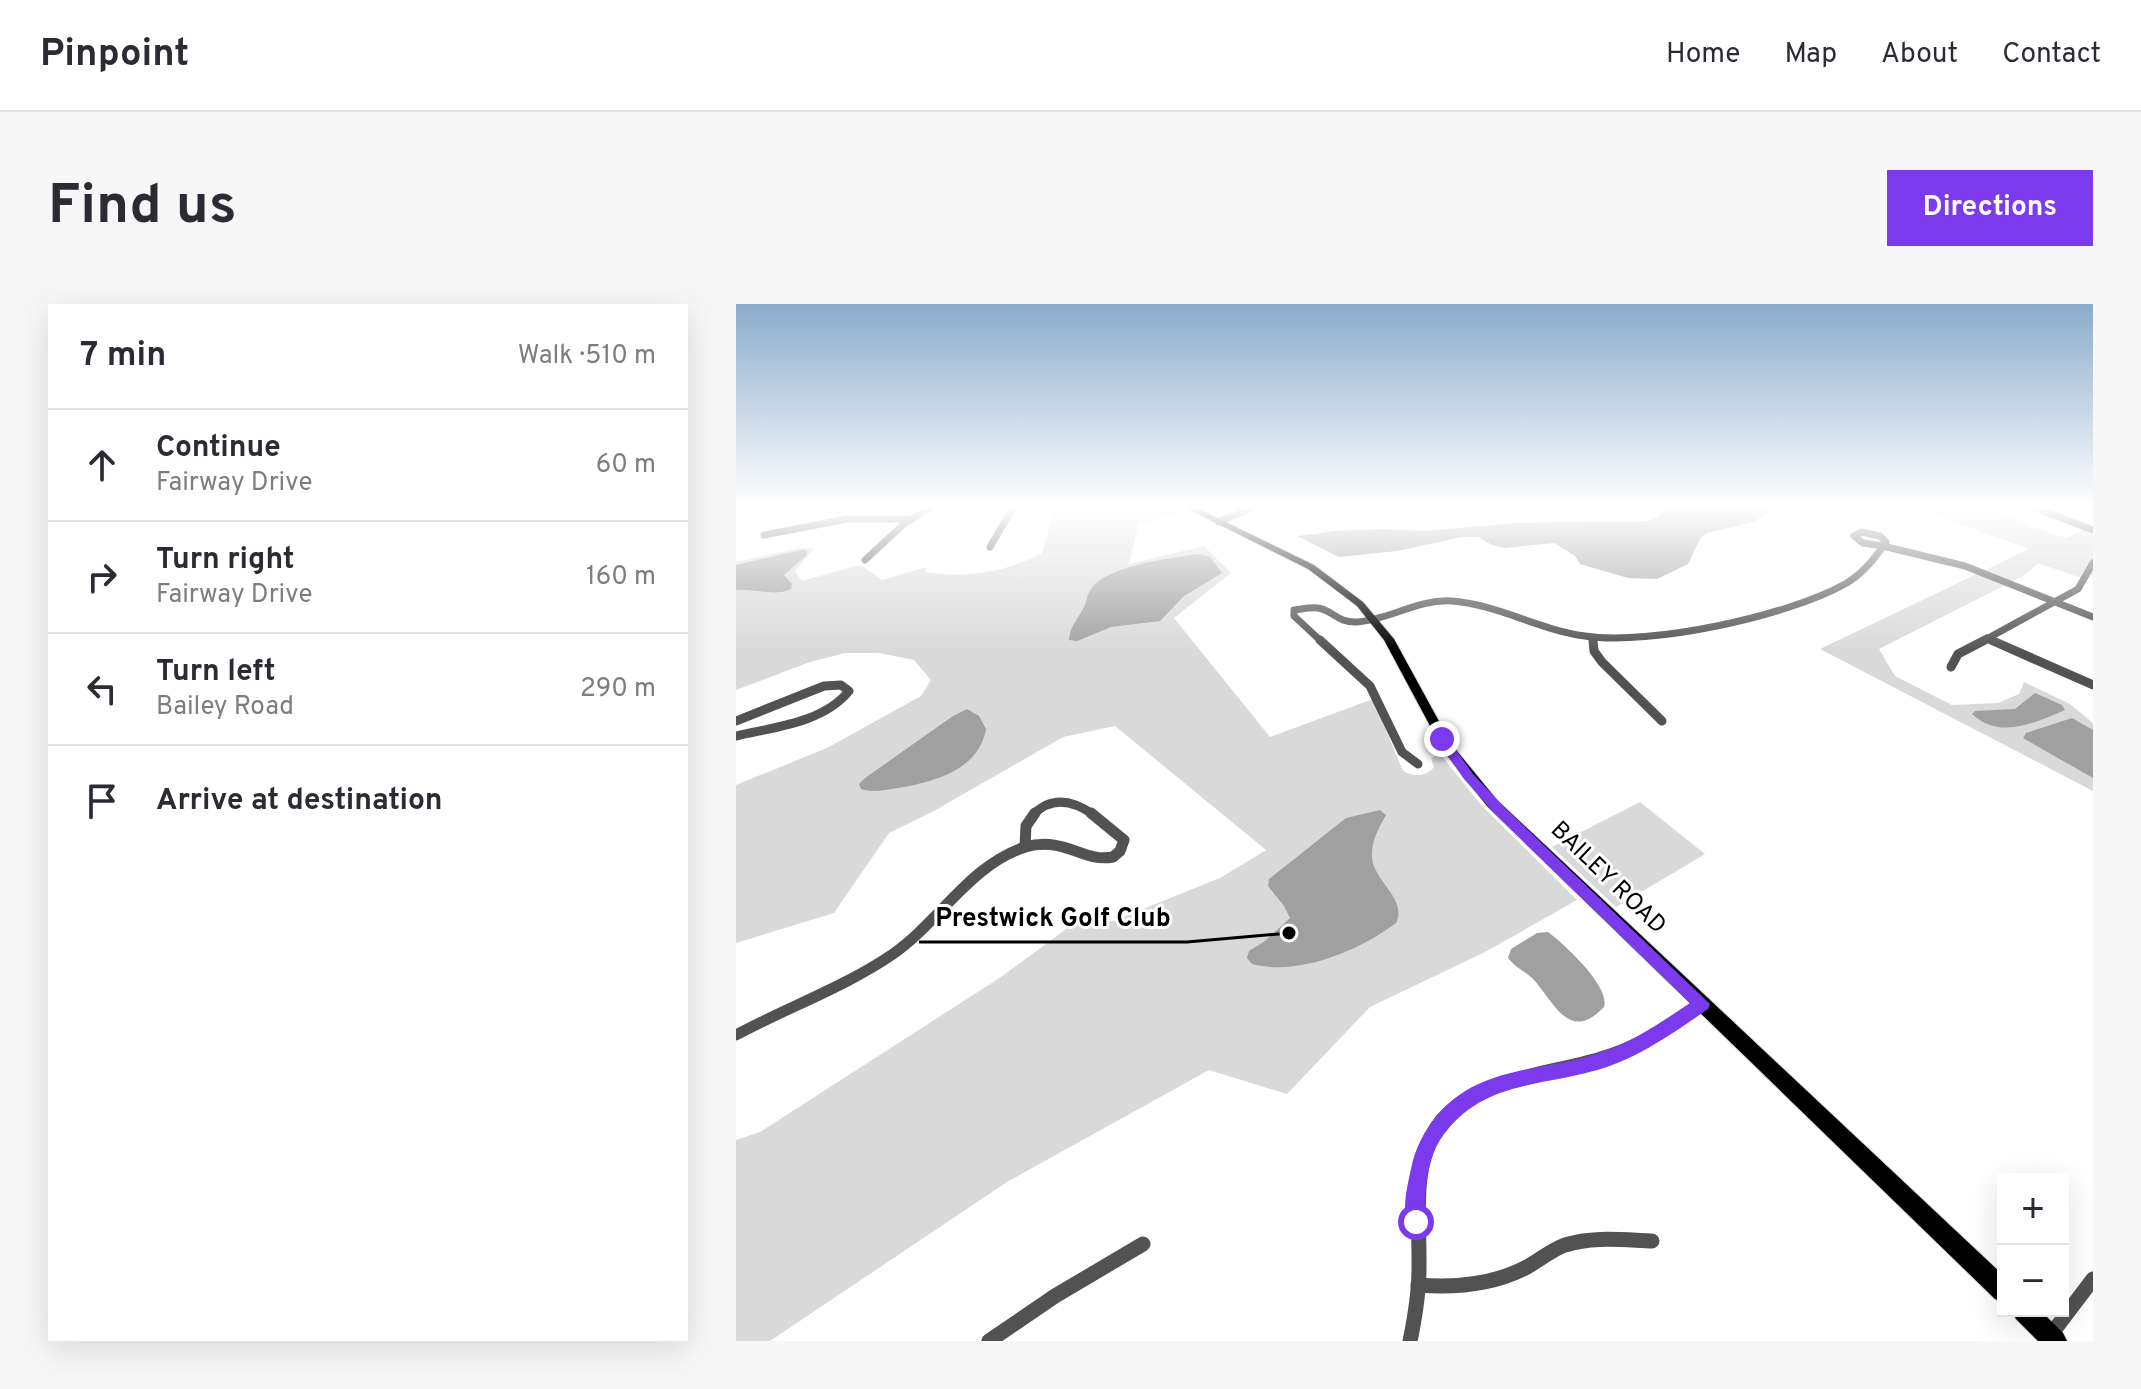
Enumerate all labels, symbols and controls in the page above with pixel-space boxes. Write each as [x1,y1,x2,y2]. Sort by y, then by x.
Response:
text: Pinpoint [40,31,189,80]
text: Home [1666,37,1740,73]
text: Map [1784,37,1837,73]
text: About [1881,37,1958,73]
text: Contact [2002,37,2101,73]
button: Directions [1887,170,2093,246]
text: Find us [48,173,237,243]
text: 7 min [80,335,166,378]
text: Walk · 510 m [518,340,656,373]
text: Continue [156,430,281,467]
icon: ahead [80,443,124,487]
text: 60 m [596,449,656,482]
text: Fairway Drive [156,467,312,500]
text: Turn right [156,542,294,579]
icon: right [80,555,124,599]
text: 160 m [586,561,656,594]
text: Fairway Drive [156,579,312,612]
text: Turn left [156,654,276,691]
icon: left [80,667,124,711]
text: 290 m [580,673,656,706]
text: Bailey Road [156,691,294,724]
route end [1424,721,1460,757]
icon: arrive [80,779,124,823]
text: Arrive at destination [156,783,442,820]
street label: BAILEY ROAD [1543,816,1672,941]
callout: Prestwick Golf Club [919,892,1187,942]
text: Prestwick Golf Club [935,903,1171,936]
map controls [1997,1173,2069,1317]
button: + [1997,1173,2069,1245]
route start [1398,1204,1434,1240]
button: − [1997,1245,2069,1317]

